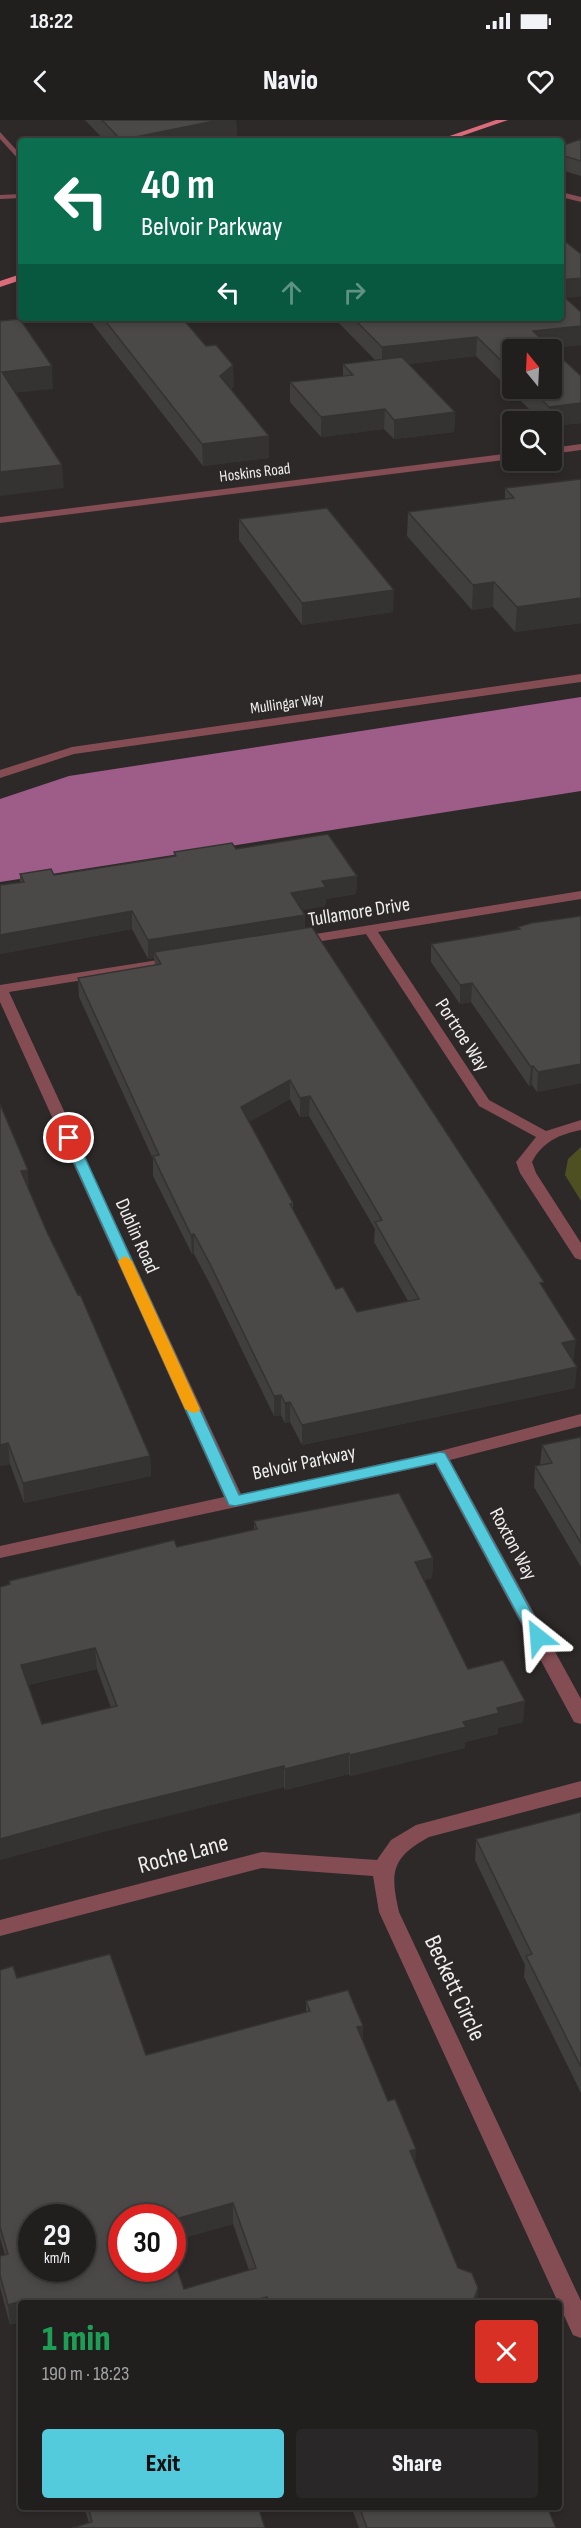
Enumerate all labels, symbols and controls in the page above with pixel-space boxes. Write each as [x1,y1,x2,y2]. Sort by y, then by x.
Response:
text: 18:22 [30,8,73,35]
icon: back [24,65,57,98]
text: Navio [263,65,318,97]
icon: heart [524,65,557,98]
text: 40 m [141,160,215,211]
icon: left [42,162,120,240]
text: Belvoir Parkway [141,211,282,243]
icon: left [212,276,245,309]
icon: ahead [275,276,308,309]
icon: right [338,276,371,309]
north arrow [502,339,562,399]
map controls [502,339,562,471]
button: search [502,411,562,471]
street label: Hoskins Road [218,459,292,487]
street label: Mullingar Way [249,689,325,719]
street label: Tullamore Drive [306,892,412,932]
street label: Portroe Way [430,994,494,1076]
pin [43,1112,94,1163]
icon: arrive [52,1121,85,1154]
street label: Dublin Road [110,1195,164,1277]
street label: Belvoir Parkway [250,1440,358,1486]
street label: Roxton Way [484,1504,542,1584]
position arrow [506,1605,570,1669]
street label: Roche Lane [135,1828,231,1880]
street label: Beckett Circle [418,1931,492,2045]
speed limit sign: 30 [108,2204,186,2282]
text: 29 [43,2218,71,2254]
text: km/h [44,2249,70,2268]
text: 1 min [42,2318,110,2361]
button: close [475,2320,538,2383]
text: 190 m · 18:23 [42,2362,129,2386]
button: Exit [42,2429,284,2498]
button: Share [296,2429,538,2498]

